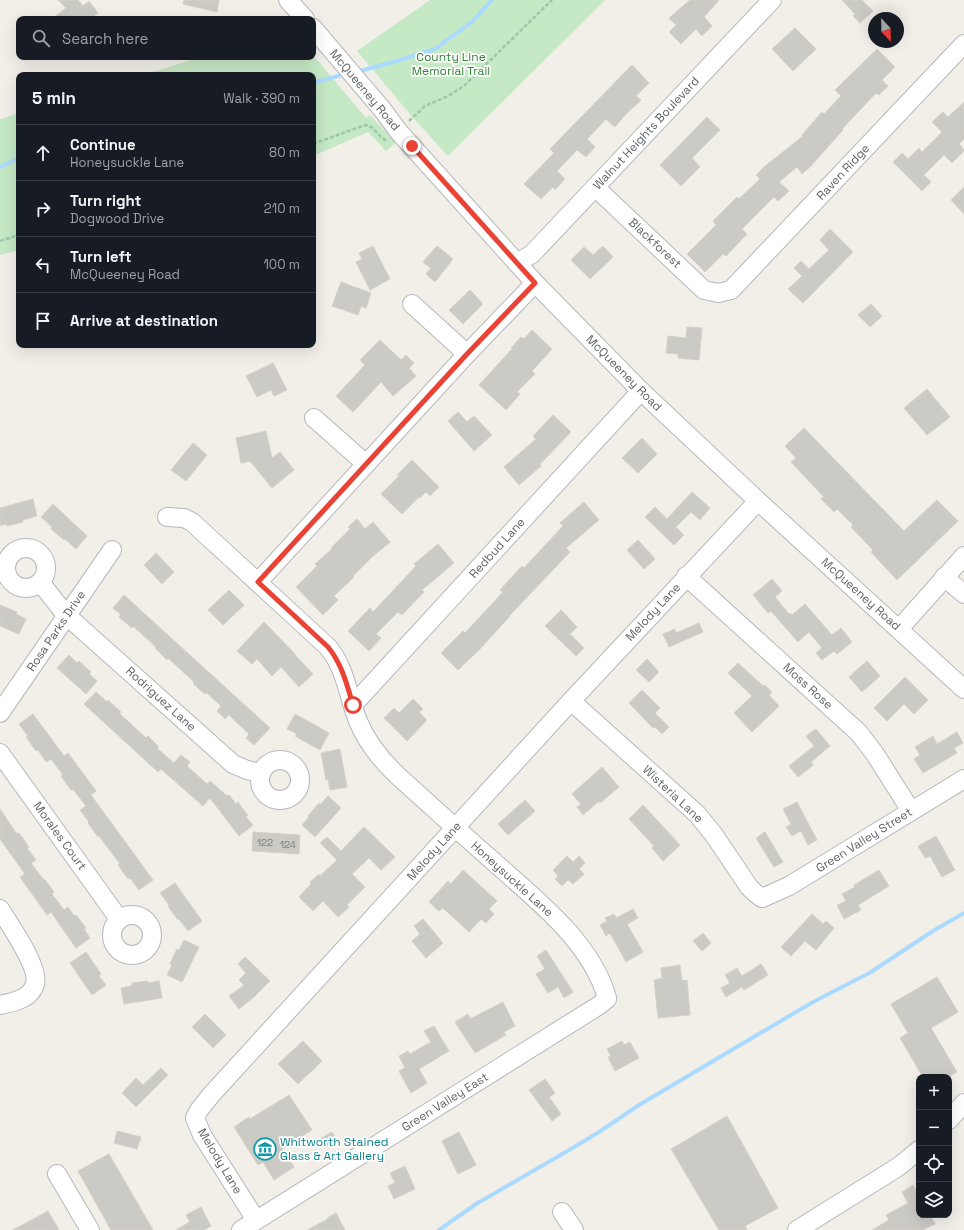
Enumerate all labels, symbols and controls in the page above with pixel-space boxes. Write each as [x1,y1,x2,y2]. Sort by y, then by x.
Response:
north arrow [868,12,904,48]
search box [16,16,316,60]
icon: search [30,27,52,49]
text: Search here [62,29,148,48]
street label: McQueeney Road [326,46,404,134]
park label: County Line Memorial Trail [412,49,490,79]
street label: Walnut Heights Boulevard [589,73,703,193]
text: 5 min [32,87,76,109]
text: Walk · 390 m [223,90,300,107]
text: Continue [70,135,136,154]
route end [403,137,421,155]
street label: Raven Ridge [813,141,873,203]
icon: ahead [32,142,54,164]
text: 80 m [269,144,300,161]
text: Honeysuckle Lane [70,154,184,171]
text: Turn right [70,191,141,210]
icon: right [32,198,54,220]
text: 210 m [264,200,300,217]
text: Dogwood Drive [70,210,164,227]
street label: Blackforest [625,214,685,272]
text: Turn left [70,247,132,266]
icon: left [32,254,54,276]
text: 100 m [263,256,300,273]
text: McQueeney Road [70,266,180,283]
icon: arrive [32,310,54,332]
text: Arrive at destination [70,311,218,330]
street label: McQueeney Road [582,331,666,415]
street label: Redbud Lane [466,514,528,582]
street label: McQueeney Road [818,554,904,634]
street label: Melody Lane [622,580,684,644]
street label: Rosa Parks Drive [23,587,89,675]
street label: Moss Rose [780,659,836,713]
street label: Rodriguez Lane [122,663,200,735]
route start [344,696,362,714]
street label: Wisteria Lane [639,762,707,826]
street label: Morales Court [30,799,90,873]
street label: Green Valley Street [813,804,915,876]
street label: Melody Lane [403,818,465,884]
house number: 122 [257,836,273,849]
house number: 124 [280,838,296,851]
street label: Honeysuckle Lane [467,838,557,920]
street label: Green Valley East [399,1069,491,1135]
map controls [916,1074,952,1218]
button: + [916,1074,952,1110]
button: − [916,1110,952,1146]
street label: Melody Lane [194,1125,246,1197]
place label: Whitworth Stained Glass & Art Gallery [280,1134,389,1164]
museum icon: Whitworth Stained Glass & Art Gallery [252,1136,278,1162]
button: locate [916,1146,952,1182]
button: layers [916,1182,952,1218]

